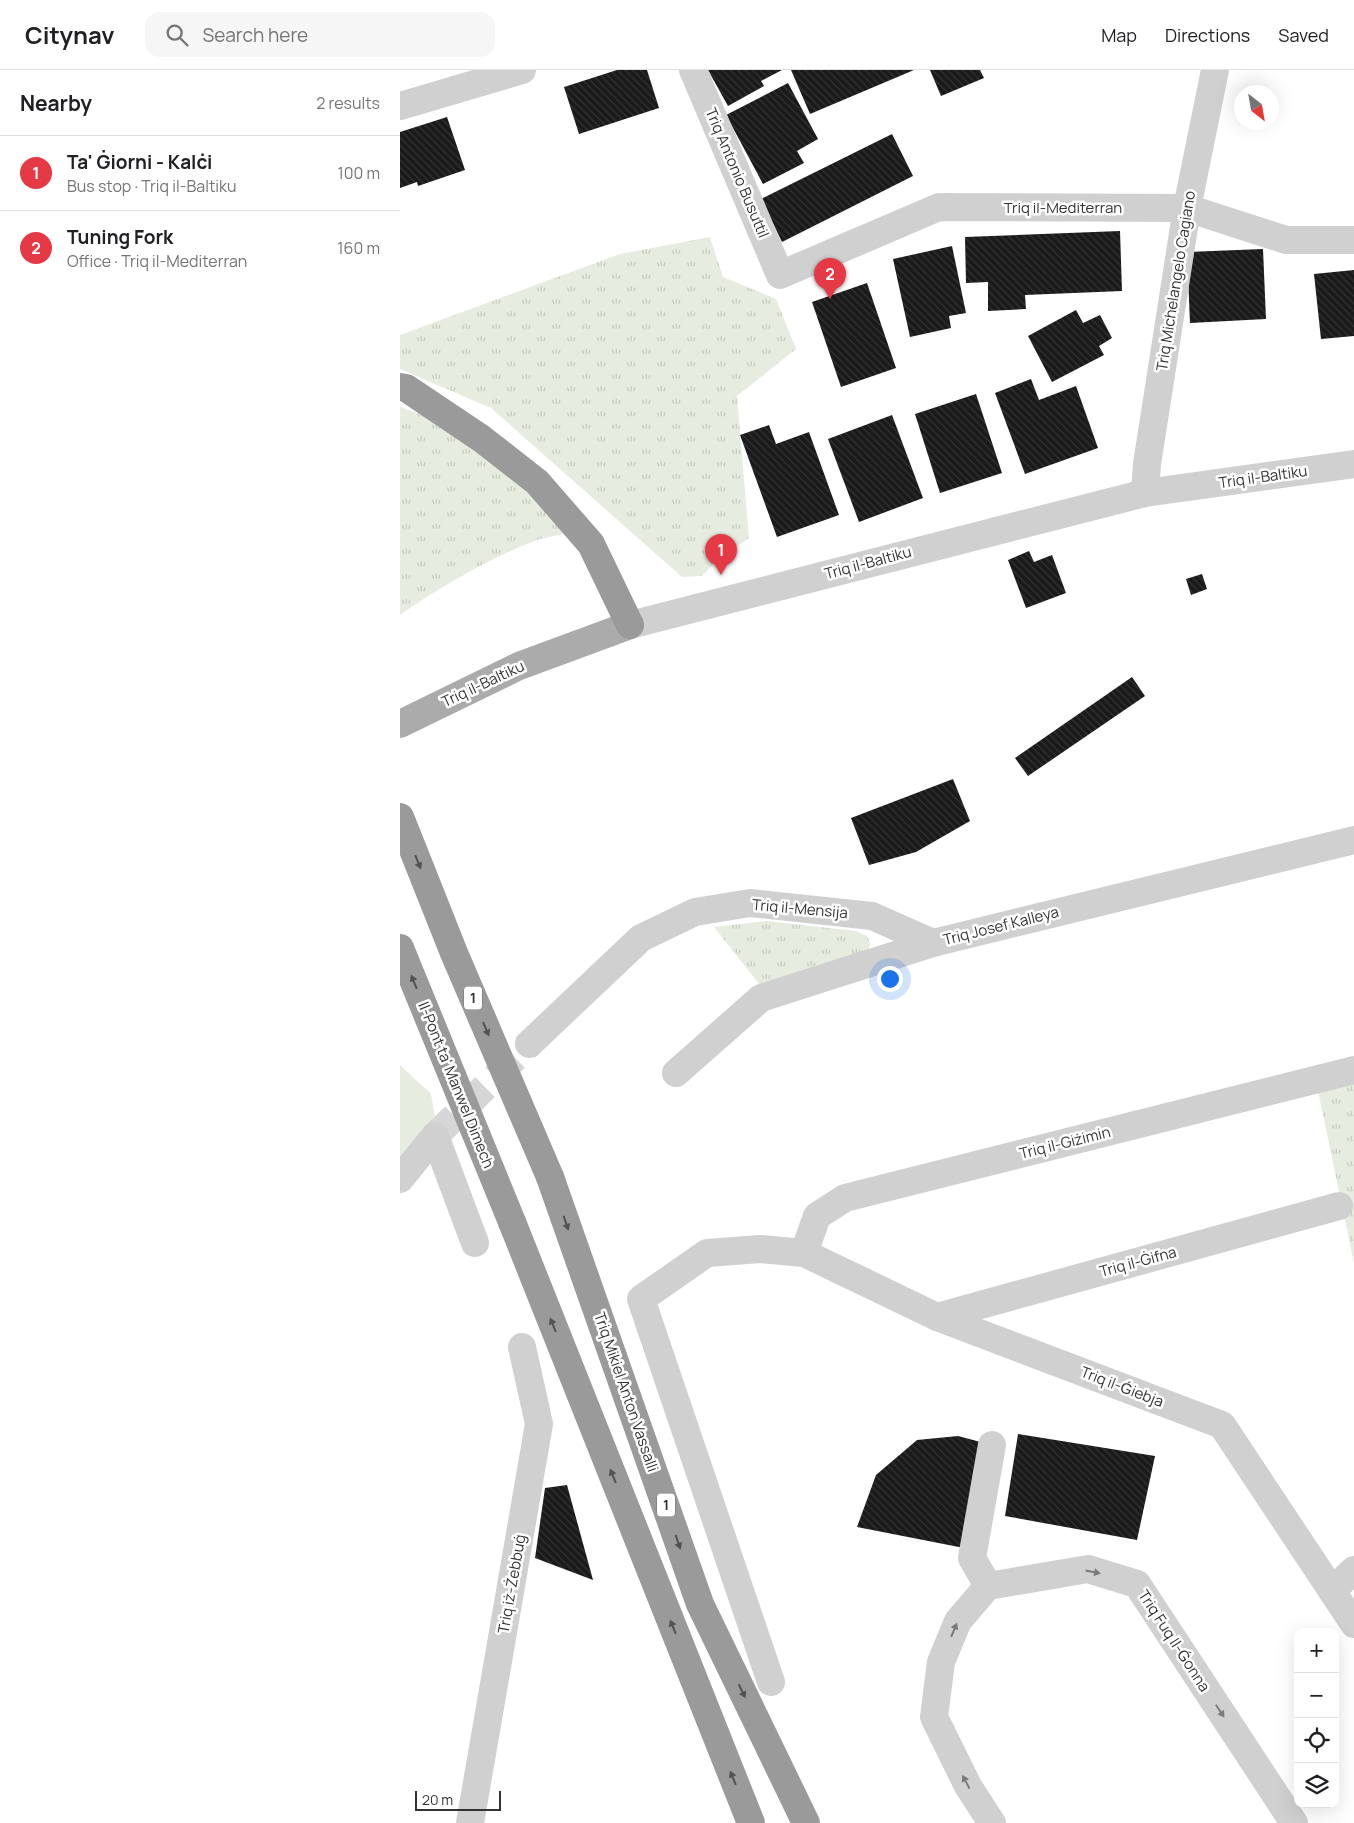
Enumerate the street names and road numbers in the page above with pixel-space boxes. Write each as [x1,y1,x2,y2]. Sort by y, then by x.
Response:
street label: Triq Antonio Busuttil [701,105,774,241]
street label: Triq Michelangelo Cagiano [1151,189,1200,373]
street label: Triq il-Mediterran [1004,197,1122,218]
street label: Triq il-Baltiku [1217,460,1309,493]
street label: Triq il-Baltiku [822,541,914,584]
street label: Triq il-Baltiku [438,655,528,712]
street label: Triq il-Mensija [751,894,849,923]
street label: Triq Josef Kalleya [941,901,1061,950]
road number: 1 [464,986,482,1010]
street label: Il-Pont ta' Manwel Dimech [413,998,500,1171]
street label: Triq il-Giżimin [1017,1121,1113,1164]
street label: Triq il-Ġifna [1097,1241,1179,1282]
street label: Triq Mikiel Anton Vassalli [589,1309,664,1474]
street label: Triq il-Ǵiebja [1078,1361,1167,1412]
road number: 1 [657,1494,675,1516]
street label: Triq iż-Żebbuġ [492,1533,531,1635]
street label: Triq Fuq Il-Ǵonna [1134,1586,1215,1696]

